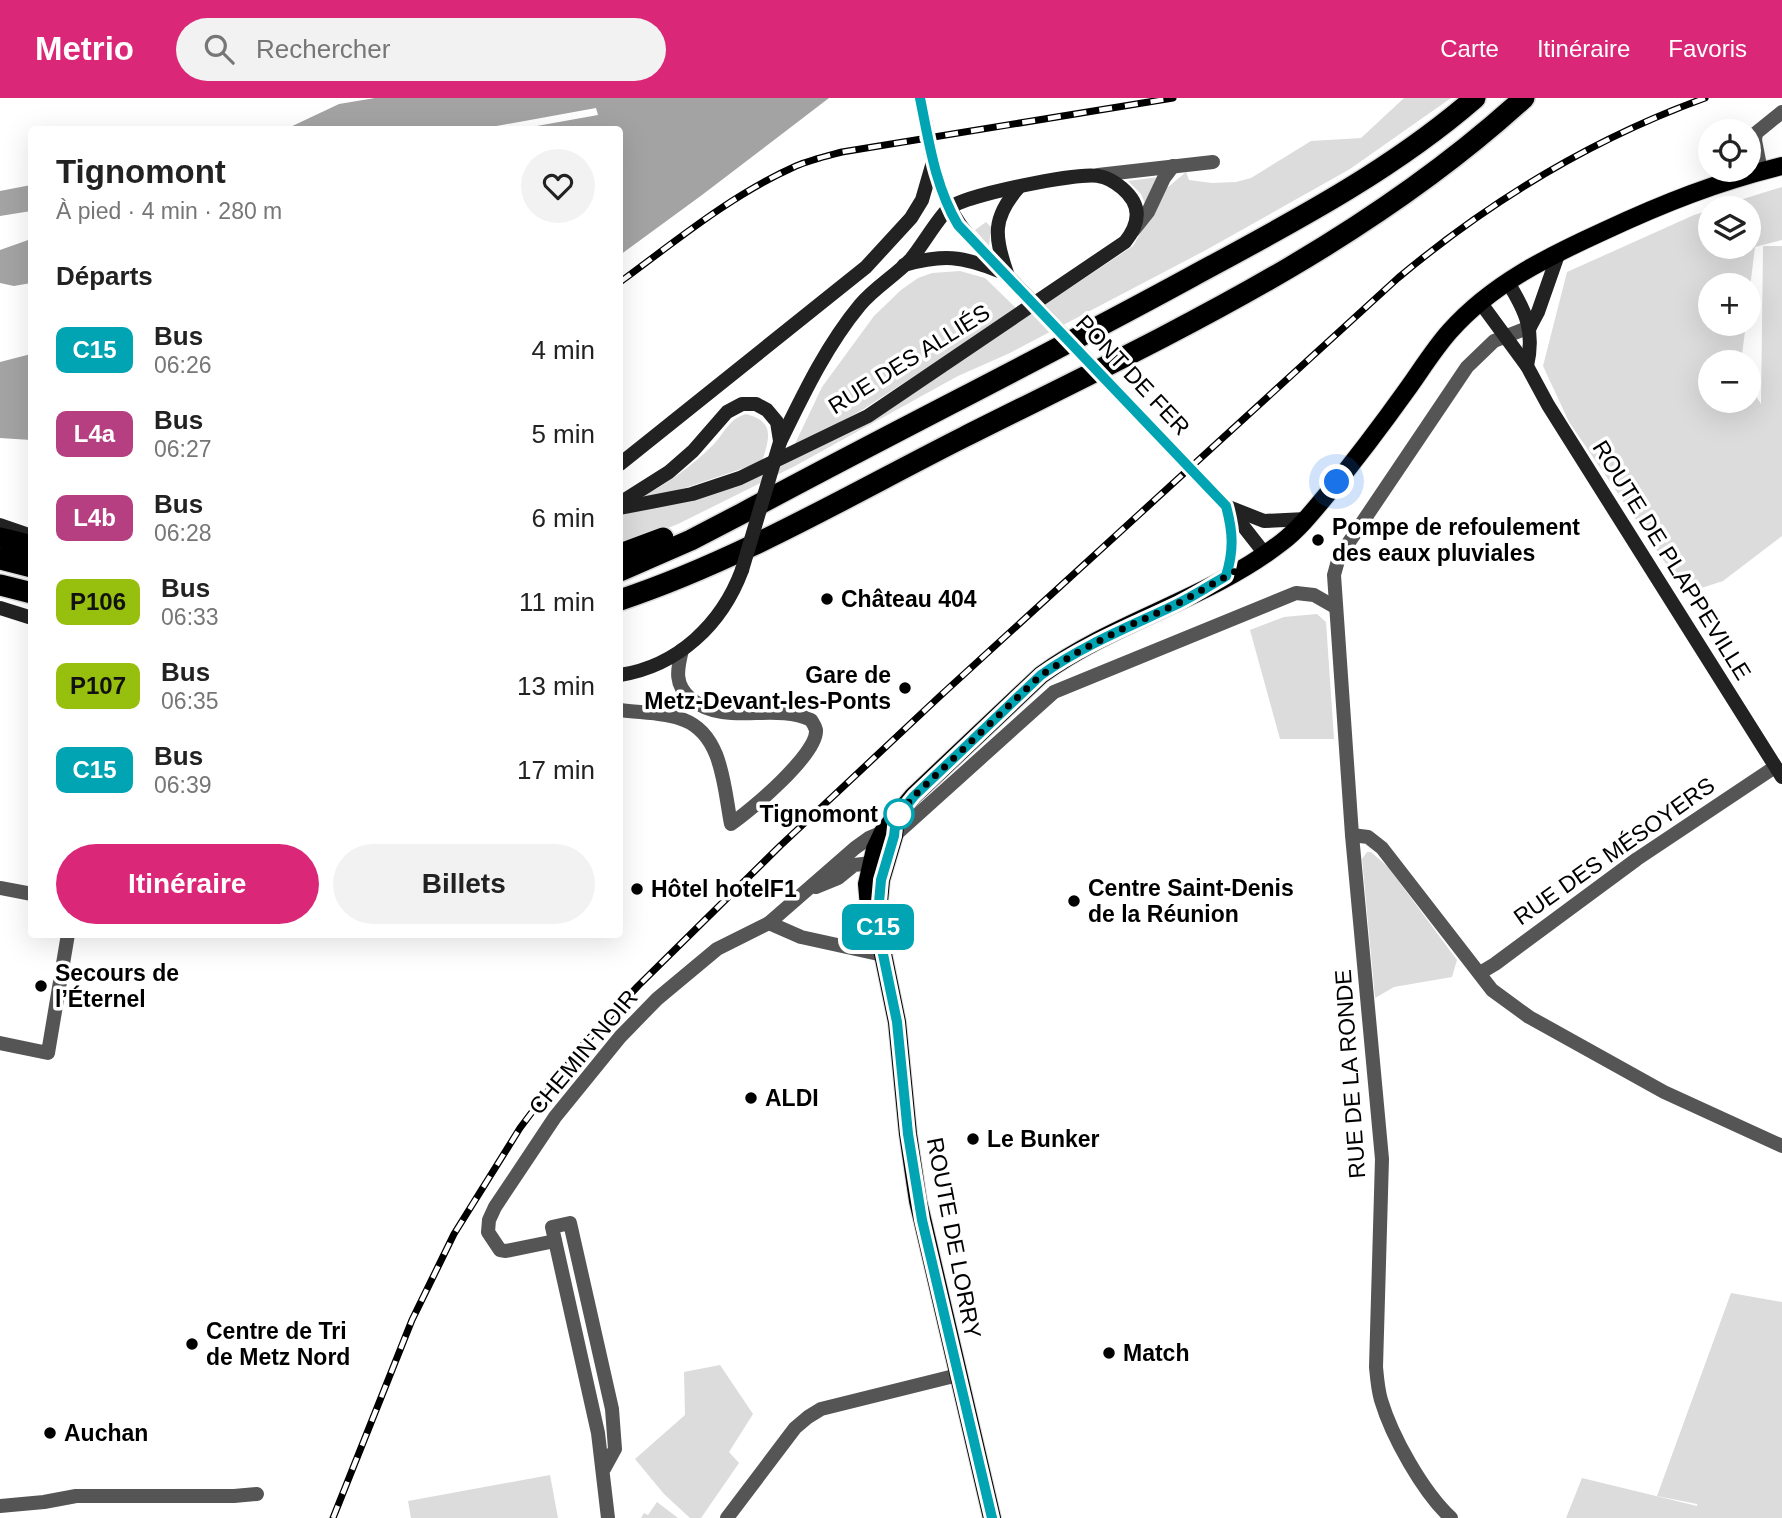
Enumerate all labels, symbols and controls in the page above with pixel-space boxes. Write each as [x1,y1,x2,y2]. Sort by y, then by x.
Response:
search box [176,18,666,81]
text: Metrio [35,30,134,67]
icon: search [200,30,238,68]
text: Rechercher [256,34,390,64]
text: Carte [1440,35,1499,62]
text: Itinéraire [1537,35,1630,62]
text: Favoris [1668,35,1747,62]
map controls [1698,119,1761,413]
button: locate [1698,119,1761,182]
button: heart [521,149,595,223]
text: Tignomont [56,153,226,190]
button: layers [1698,196,1761,259]
text: À pied · 4 min · 280 m [56,198,282,224]
text: Départs [56,261,153,291]
button: + [1698,273,1761,336]
street label: RUE DES ALLIÉS [824,299,994,419]
street label: PONT DE FER [1071,310,1195,440]
text: Bus [154,321,203,351]
text: 4 min [531,335,595,365]
text: C15 [72,336,117,363]
button: − [1698,350,1761,413]
text: 06:26 [154,352,212,378]
text: Bus [154,405,203,435]
text: 5 min [531,419,595,449]
text: L4a [74,420,115,447]
street label: ROUTE DE PLAPPEVILLE [1587,435,1757,685]
text: 06:27 [154,436,212,462]
your location [1319,464,1354,499]
text: Bus [154,489,203,519]
text: 6 min [531,503,595,533]
text: L4b [73,504,116,531]
place label: Pompe de refoulement des eaux pluviales [1332,514,1580,566]
text: 06:28 [154,520,212,546]
marker: Pompe de refoulement des eaux pluviales [1310,532,1326,548]
text: Bus [161,573,210,603]
place label: Château 404 [841,586,977,612]
text: 11 min [519,587,595,617]
text: P106 [70,588,126,615]
marker: Château 404 [819,591,835,607]
text: 06:33 [161,604,219,630]
text: Bus [161,657,210,687]
place label: Gare de Metz-Devant-les-Ponts [644,662,891,714]
text: 13 min [517,671,595,701]
text: P107 [70,672,126,699]
marker: Gare de Metz-Devant-les-Ponts [897,680,913,696]
text: 06:35 [161,688,219,714]
text: Bus [154,741,203,771]
text: 17 min [517,755,595,785]
text: C15 [72,756,117,783]
text: 06:39 [154,772,212,798]
street label: RUE DES MÉSOYERS [1509,772,1719,930]
marker: Tignomont [884,799,914,829]
place label: Tignomont [760,801,878,827]
button: Itinéraire [56,844,319,924]
button: Billets [333,844,595,924]
place label: Centre Saint-Denis de la Réunion [1088,875,1294,927]
place label: Hôtel hotelF1 [651,876,797,902]
marker: Hôtel hotelF1 [629,881,645,897]
marker: Centre Saint-Denis de la Réunion [1066,893,1082,909]
line badge: C15 [838,904,918,950]
text: C15 [856,913,900,940]
place label: Secours de l’Éternel [55,960,179,1012]
street label: RUE DE LA RONDE [1330,969,1370,1179]
marker: Secours de l’Éternel [33,978,49,994]
street label: CHEMIN NOIR [523,984,643,1120]
place label: ALDI [765,1085,819,1111]
marker: ALDI [743,1090,759,1106]
place label: Le Bunker [987,1126,1100,1152]
marker: Le Bunker [965,1131,981,1147]
street label: ROUTE DE LORRY [922,1135,986,1341]
place label: Centre de Tri de Metz Nord [206,1318,350,1370]
marker: Centre de Tri de Metz Nord [184,1336,200,1352]
place label: Match [1123,1340,1189,1366]
marker: Match [1101,1345,1117,1361]
place label: Auchan [64,1420,148,1446]
marker: Auchan [42,1425,58,1441]

